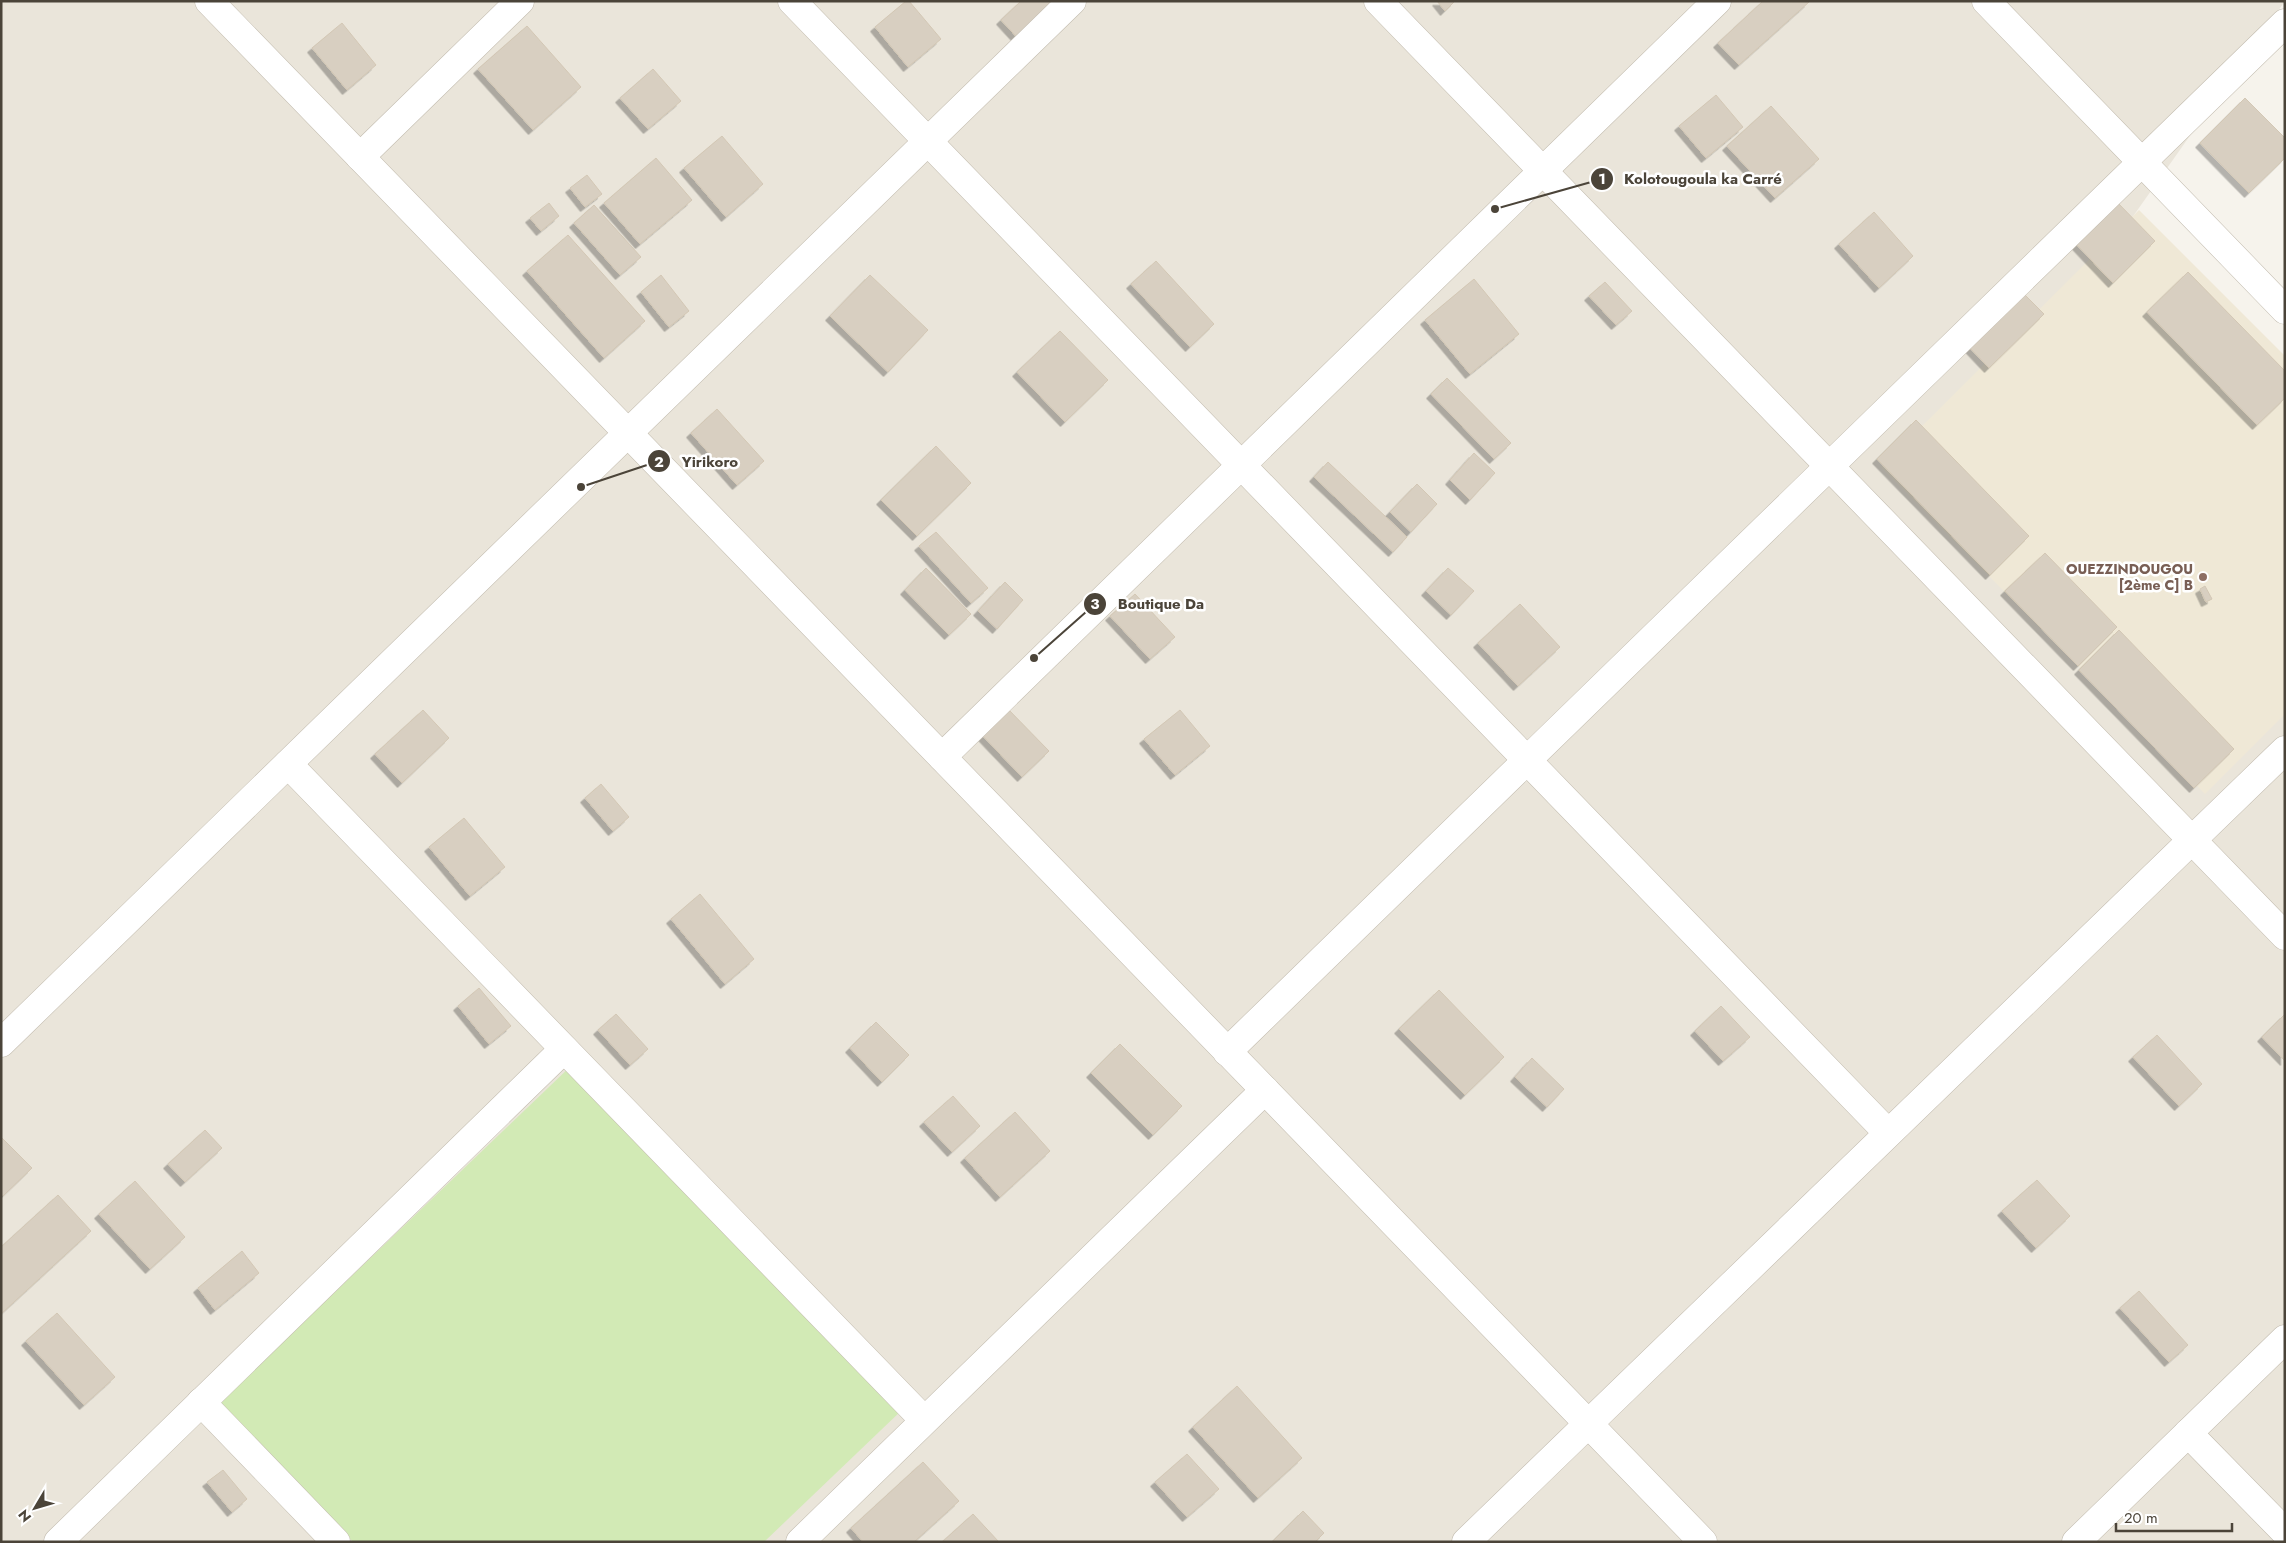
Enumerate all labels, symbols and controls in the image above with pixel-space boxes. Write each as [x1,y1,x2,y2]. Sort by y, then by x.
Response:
callout: Kolotougoula ka Carré [1590,164,1792,194]
text: 1 [1598,168,1606,190]
text: Kolotougoula ka Carré [1624,168,1782,190]
callout: Yirikoro [646,446,748,476]
text: 2 [654,451,664,473]
text: Yirikoro [681,451,738,473]
place label: OUEZZINDOUGOU [2ème C] B [2066,559,2193,595]
marker: OUEZZINDOUGOU [2ème C] B [2197,571,2209,583]
callout: Boutique Da [1083,589,1214,619]
text: 3 [1090,593,1100,615]
text: Boutique Da [1118,593,1204,615]
north arrow [10,1483,60,1533]
scale bar [2116,1500,2232,1532]
text: N [13,1505,36,1527]
text: 20 m [2124,1507,2158,1529]

